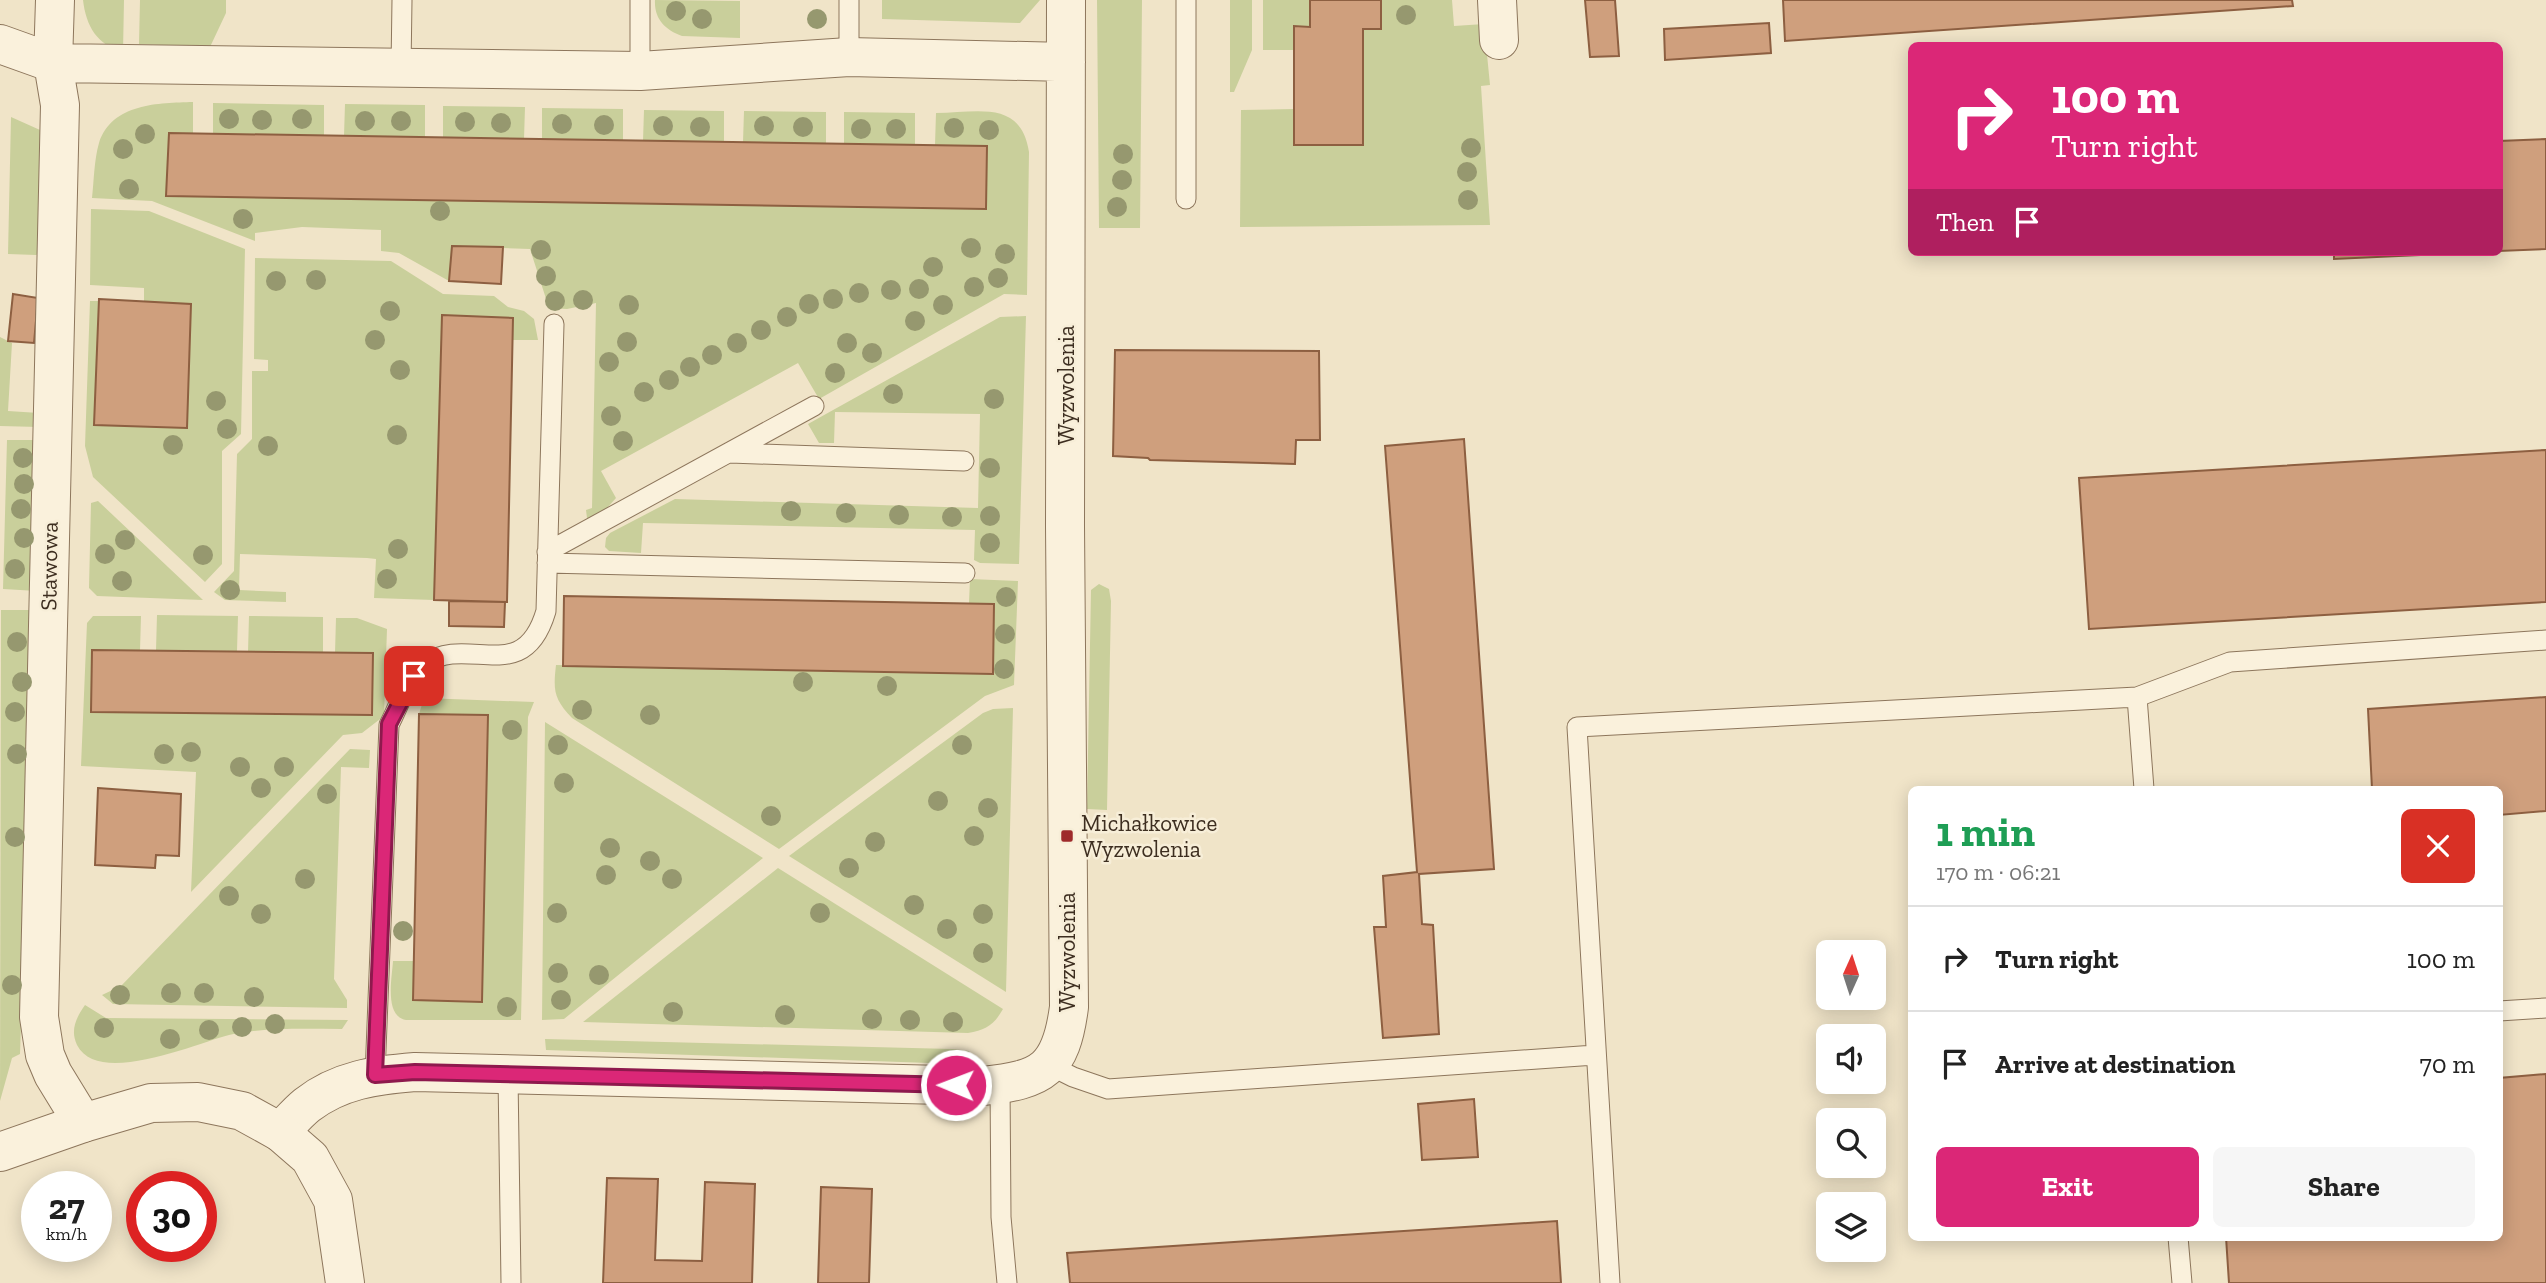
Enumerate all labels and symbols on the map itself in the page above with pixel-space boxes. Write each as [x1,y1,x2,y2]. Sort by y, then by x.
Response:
street label: Wyzwolenia [1052,325,1080,445]
street label: Stawowa [34,521,64,611]
pin [384,646,444,706]
place label: Michałkowice Wyzwolenia [1081,809,1217,863]
marker: Michałkowice Wyzwolenia [1059,828,1075,844]
street label: Wyzwolenia [1053,892,1081,1012]
north arrow [1816,940,1886,1010]
position arrow [919,1048,993,1122]
speed limit sign: 30 [126,1171,217,1262]

